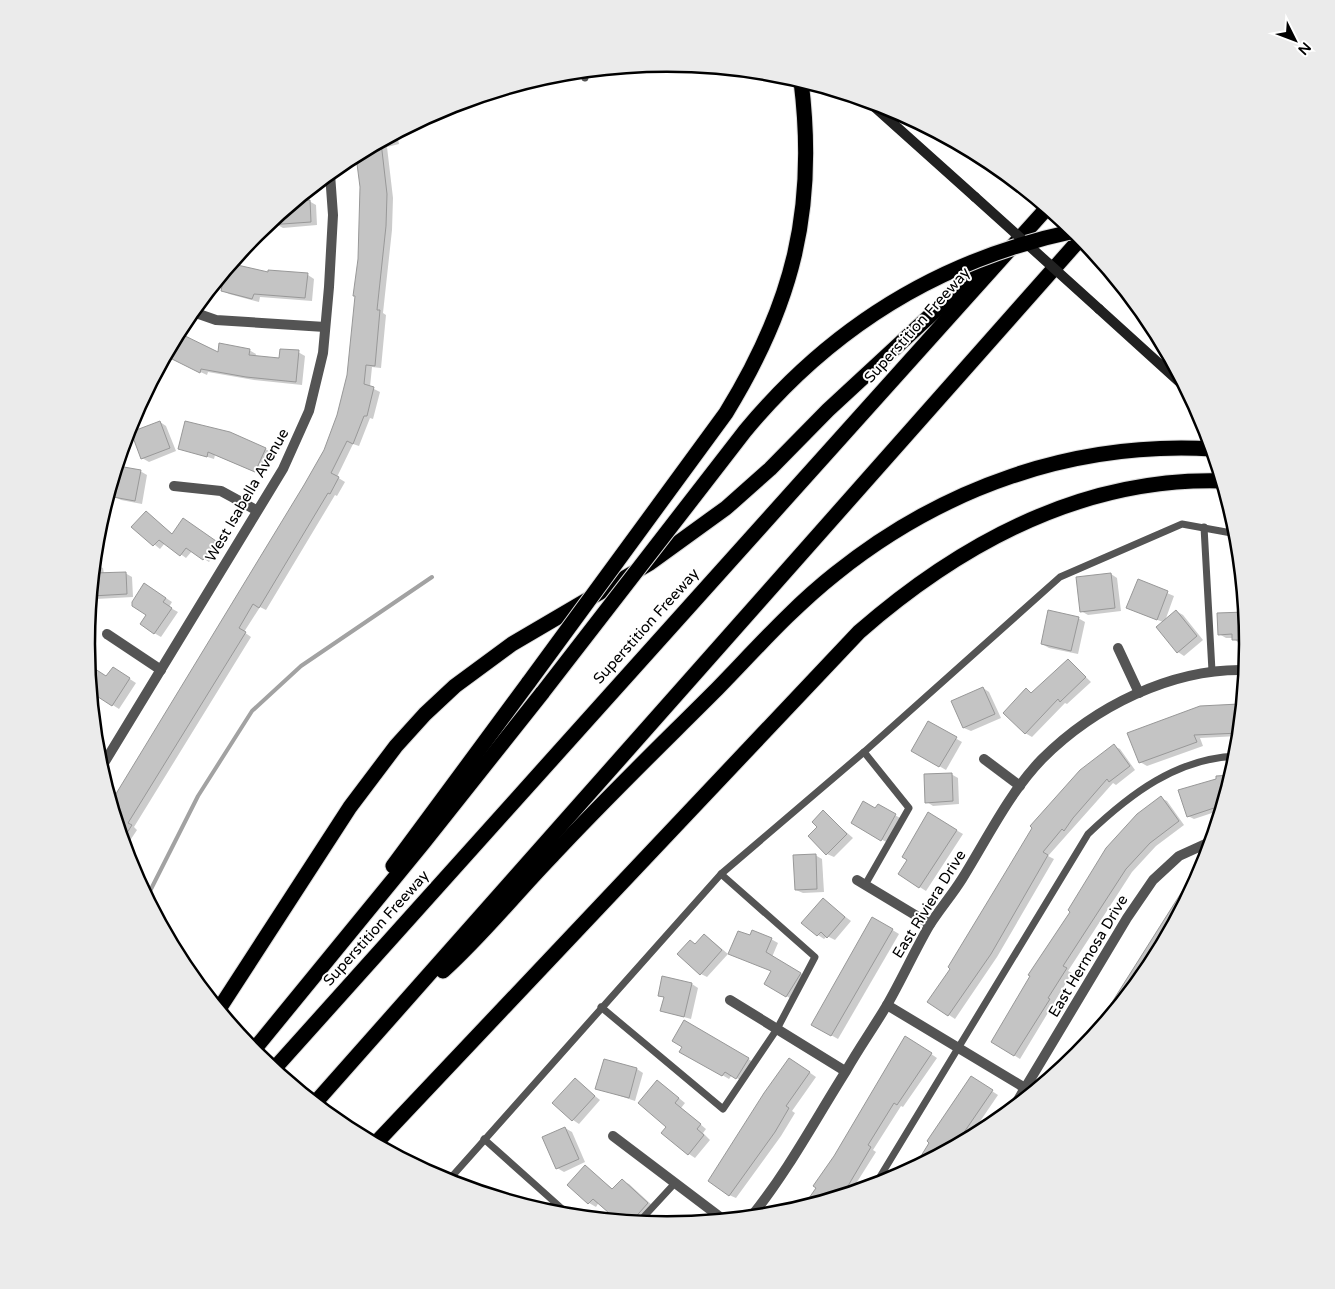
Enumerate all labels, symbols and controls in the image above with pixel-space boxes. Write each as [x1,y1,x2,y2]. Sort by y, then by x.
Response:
north arrow [1270,15,1320,65]
text: N [1294,38,1314,58]
street label: Superstition Freeway [860,263,974,387]
street label: West Isabella Avenue [201,425,293,565]
street label: Superstition Freeway [589,564,703,688]
street label: East Riviera Drive [888,847,970,961]
street label: Superstition Freeway [319,866,433,990]
street label: East Hermosa Drive [1044,892,1132,1020]

